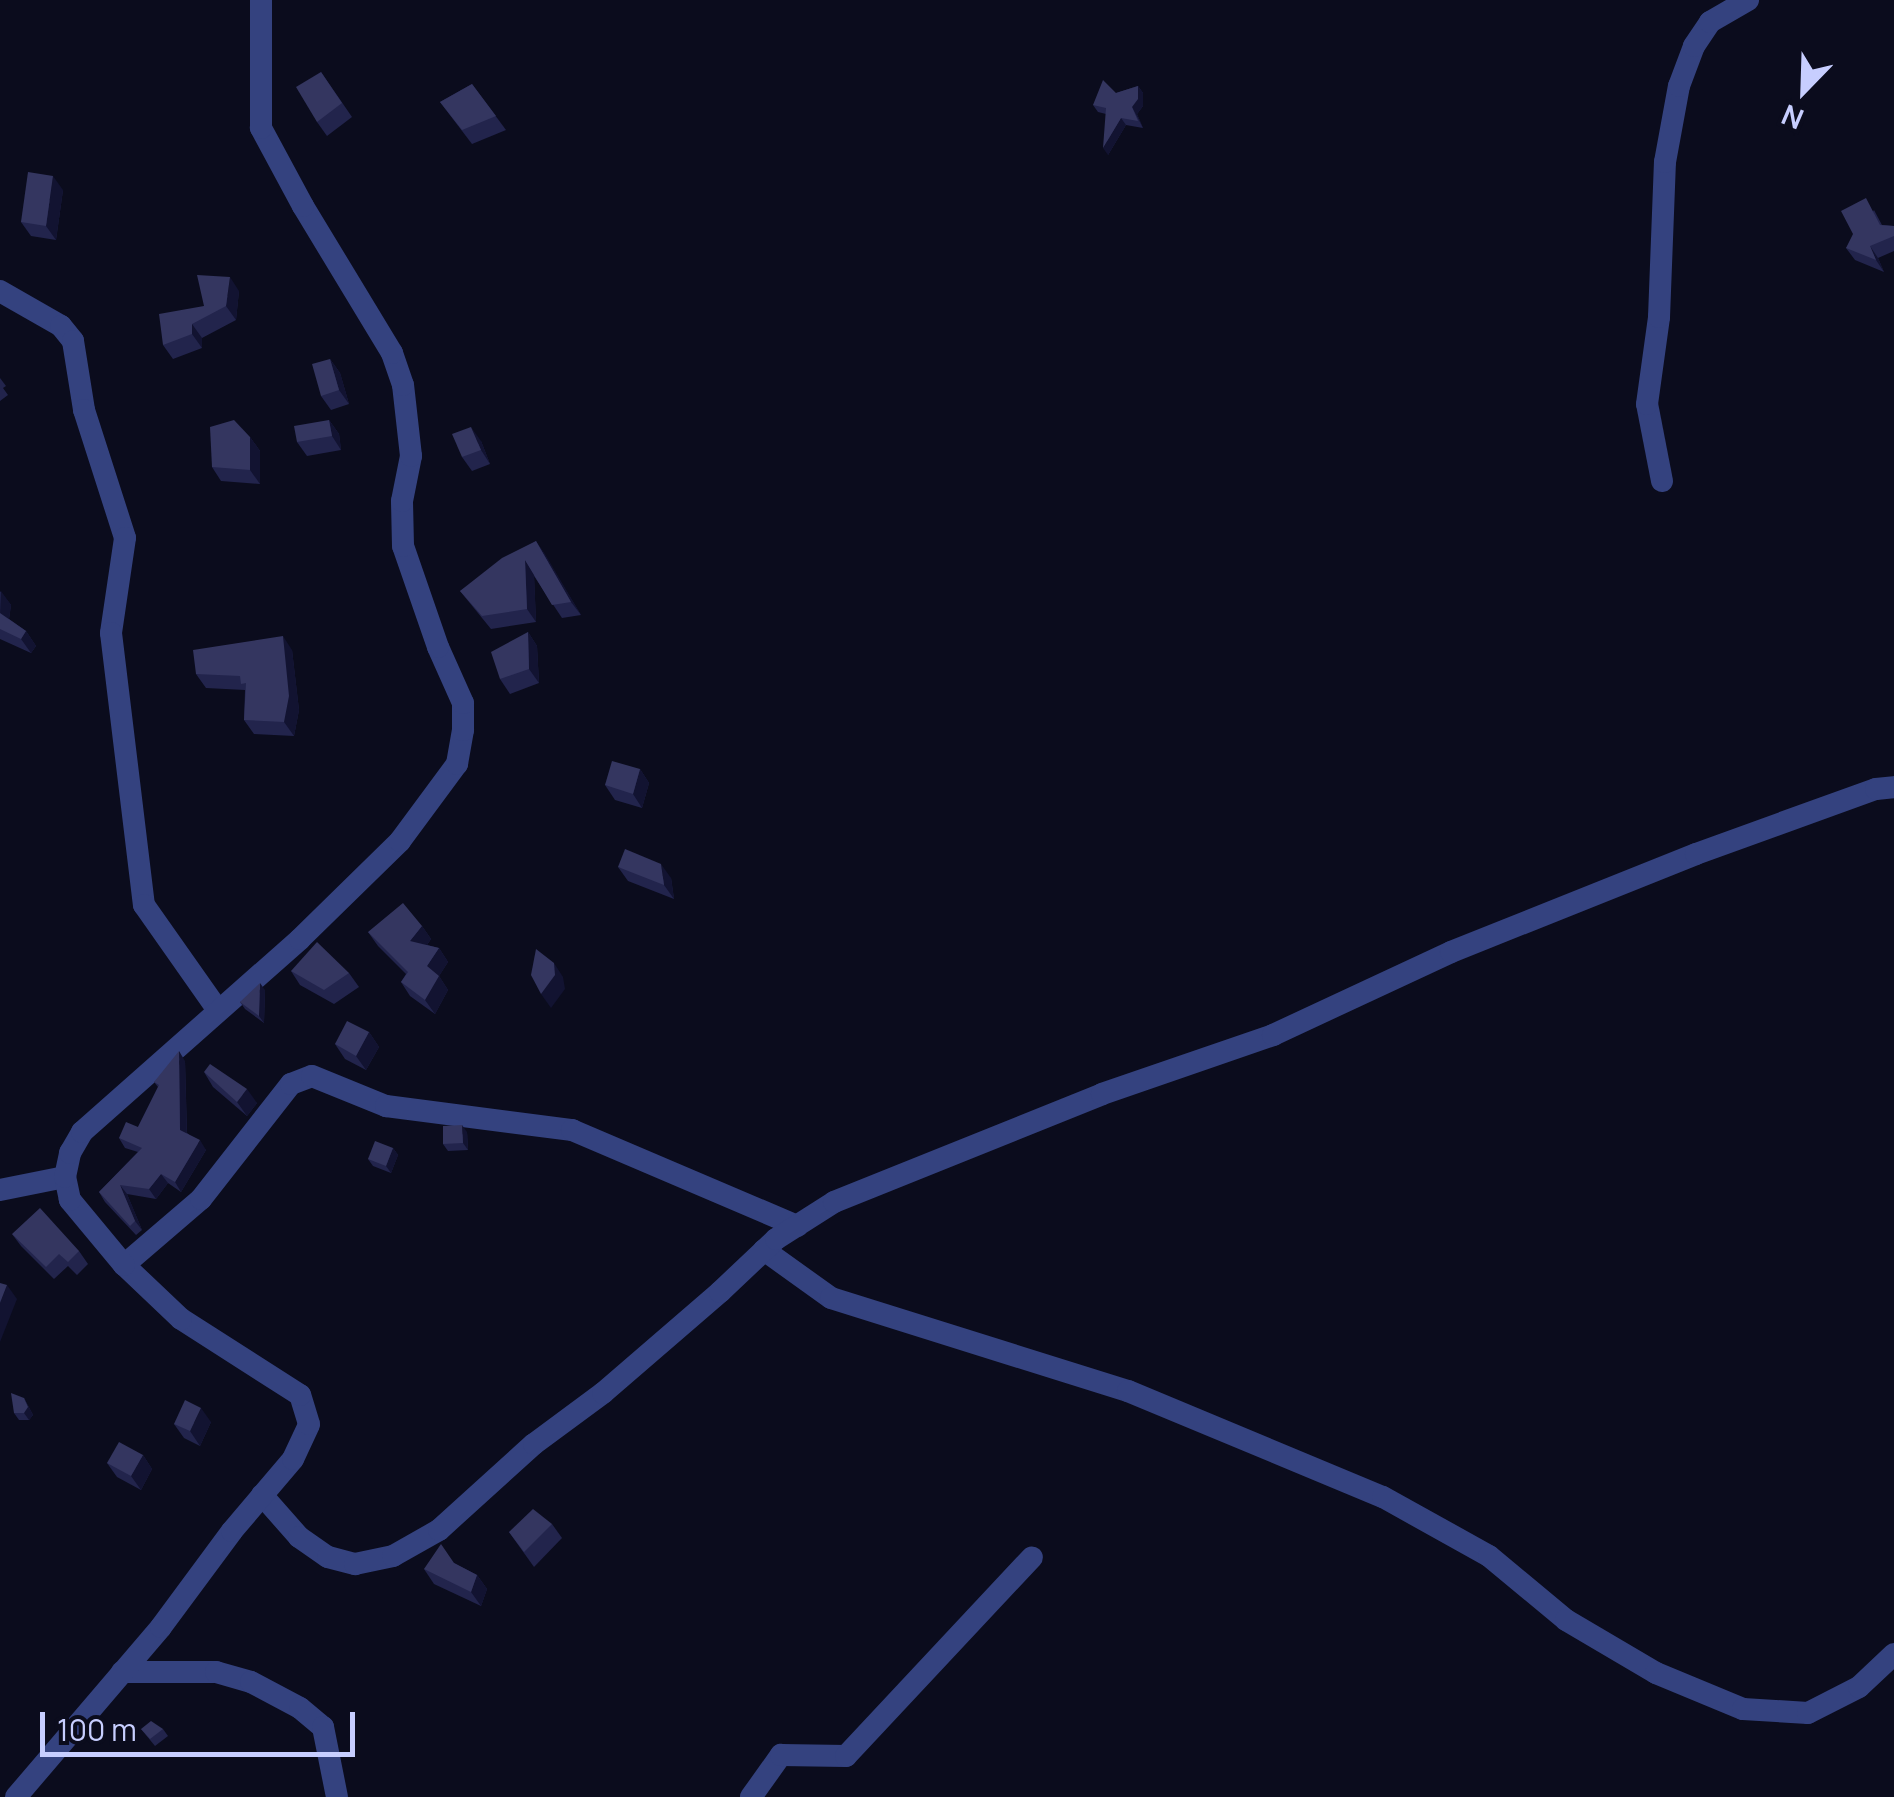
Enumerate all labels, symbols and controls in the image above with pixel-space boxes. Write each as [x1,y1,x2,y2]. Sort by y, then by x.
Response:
north arrow [1754,40,1854,140]
text: N [1776,96,1809,139]
scale bar [45,1692,360,1754]
text: 100 m [57,1709,137,1750]

